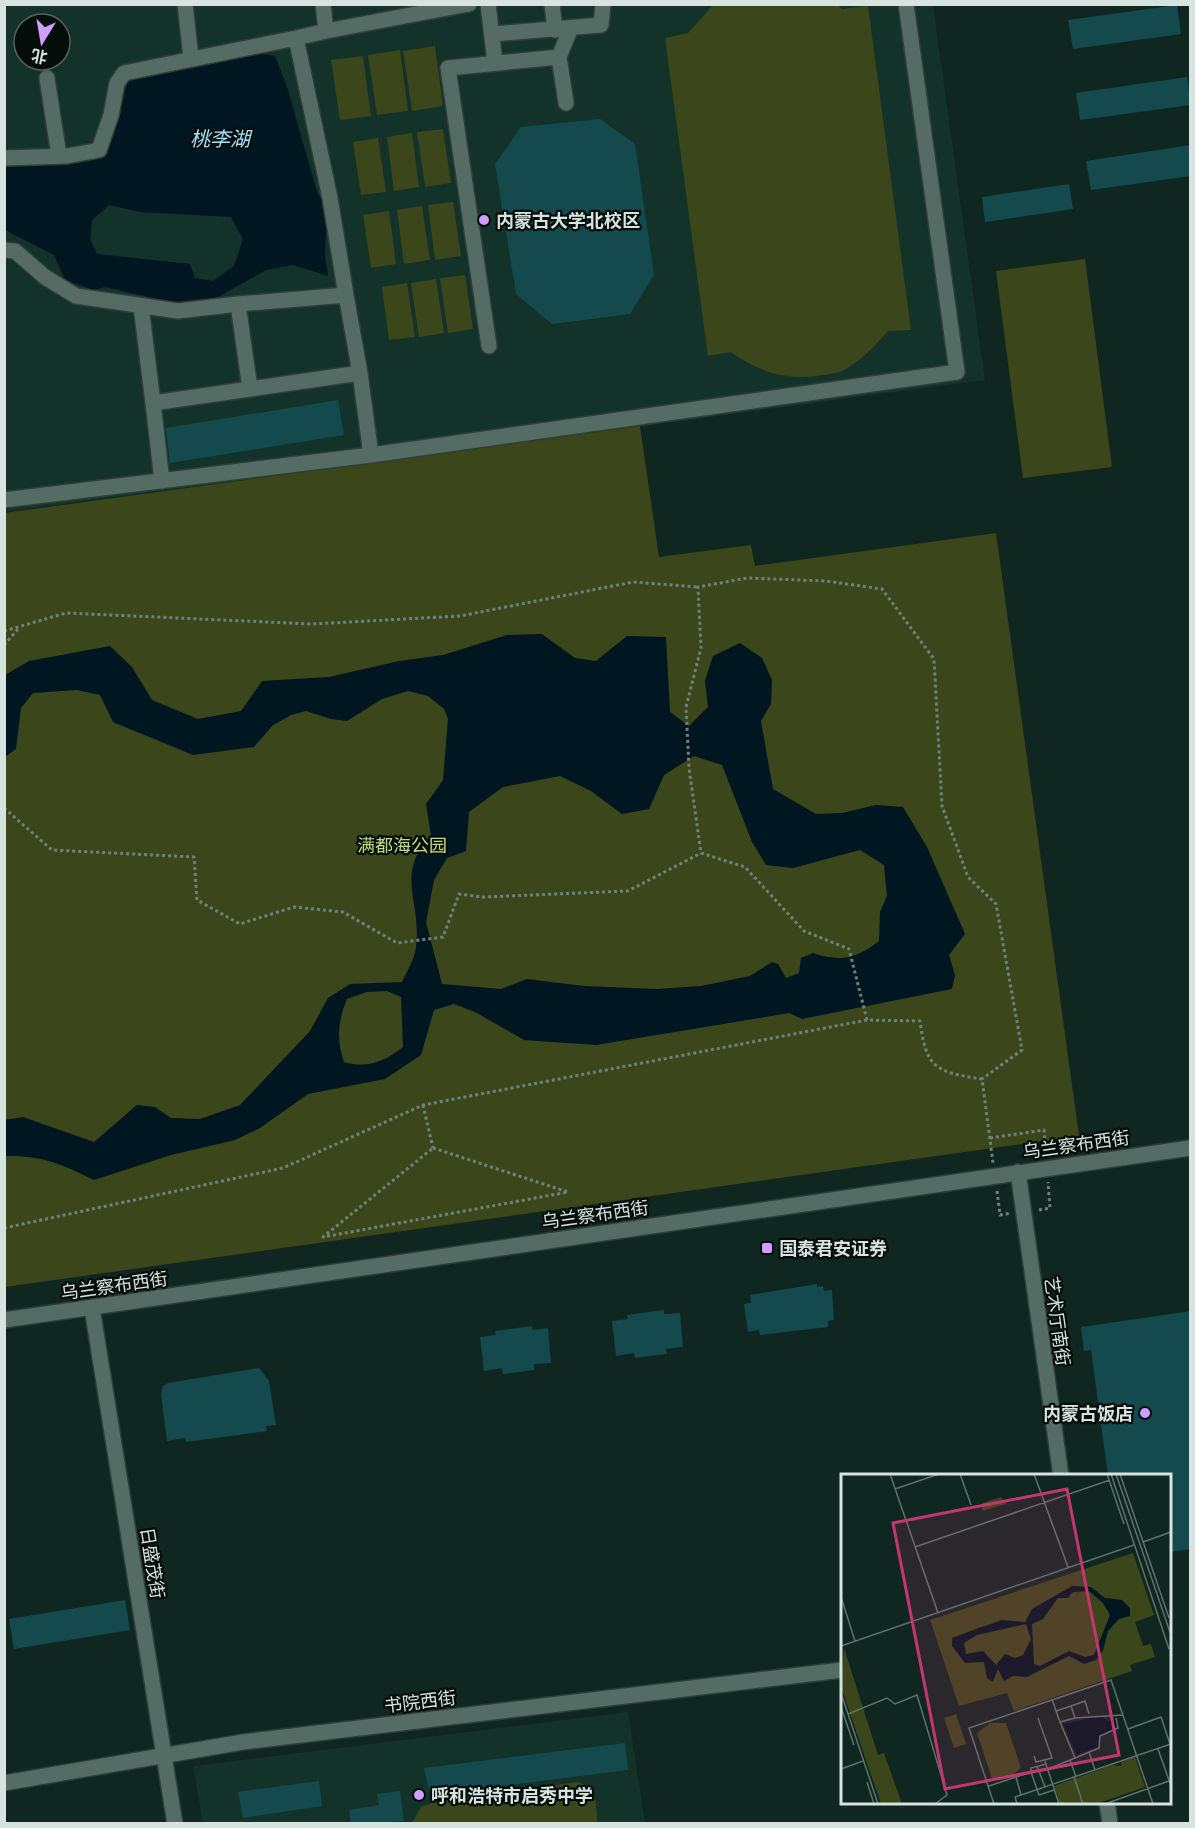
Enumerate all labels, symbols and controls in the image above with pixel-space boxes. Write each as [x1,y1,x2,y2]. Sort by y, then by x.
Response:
north arrow [12,12,72,72]
text: 北 [29,44,49,69]
water label: 桃李湖 [190,125,253,152]
place label: 内蒙古大学北校区 [496,208,640,232]
marker: 内蒙古大学北校区 [477,213,491,227]
park label: 满都海公园 [357,833,447,857]
street label: 乌兰察布西街 [1021,1125,1131,1163]
street label: 乌兰察布西街 [540,1195,650,1233]
place label: 国泰君安证券 [779,1236,887,1260]
marker: 国泰君安证券 [760,1241,774,1255]
street label: 乌兰察布西街 [59,1266,169,1304]
street label: 艺术厅南街 [1040,1275,1076,1367]
place label: 内蒙古饭店 [1043,1401,1133,1425]
marker: 内蒙古饭店 [1138,1406,1152,1420]
inset map [841,1474,1171,1804]
street label: 日盛茂街 [136,1526,170,1600]
street label: 书院西街 [383,1685,457,1717]
place label: 呼和浩特市启秀中学 [431,1783,593,1807]
marker: 呼和浩特市启秀中学 [412,1788,426,1802]

